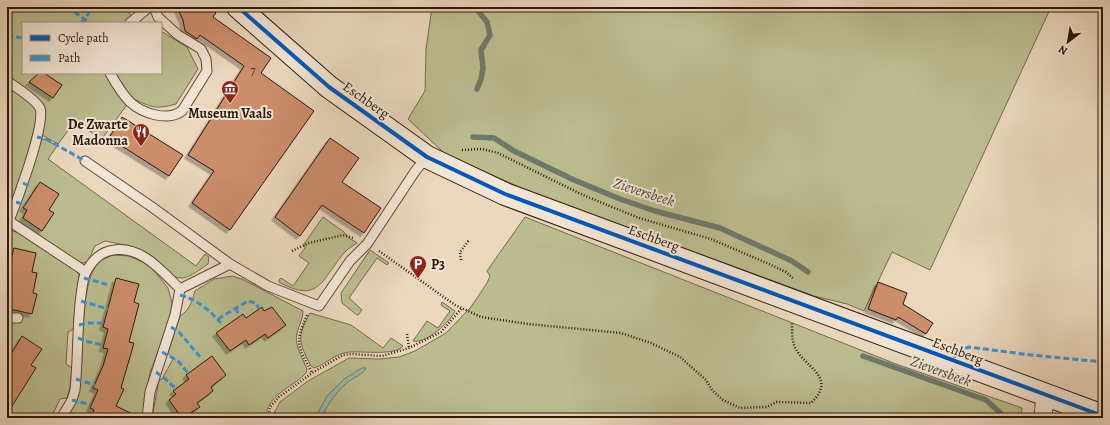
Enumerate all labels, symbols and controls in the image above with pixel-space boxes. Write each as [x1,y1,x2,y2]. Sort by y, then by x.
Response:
legend [22,22,162,74]
north arrow [1048,22,1088,62]
text: Cycle path [58,30,109,46]
text: N [1056,42,1070,59]
text: Path [58,50,81,66]
house number: 7 [250,62,256,78]
street label: Eschberg [339,77,393,123]
museum icon: Museum Vaals [220,79,240,104]
place label: Museum Vaals [188,104,272,123]
place label: De Zwarte Madonna [68,115,129,150]
restaurant icon: De Zwarte Madonna [131,122,151,147]
water label: Zieversbeek [611,173,678,211]
street label: Eschberg [626,220,682,256]
parking icon: P3 [408,254,428,279]
place label: P3 [431,255,445,274]
street label: Eschberg [930,333,986,369]
water label: Zieversbeek [908,351,975,391]

